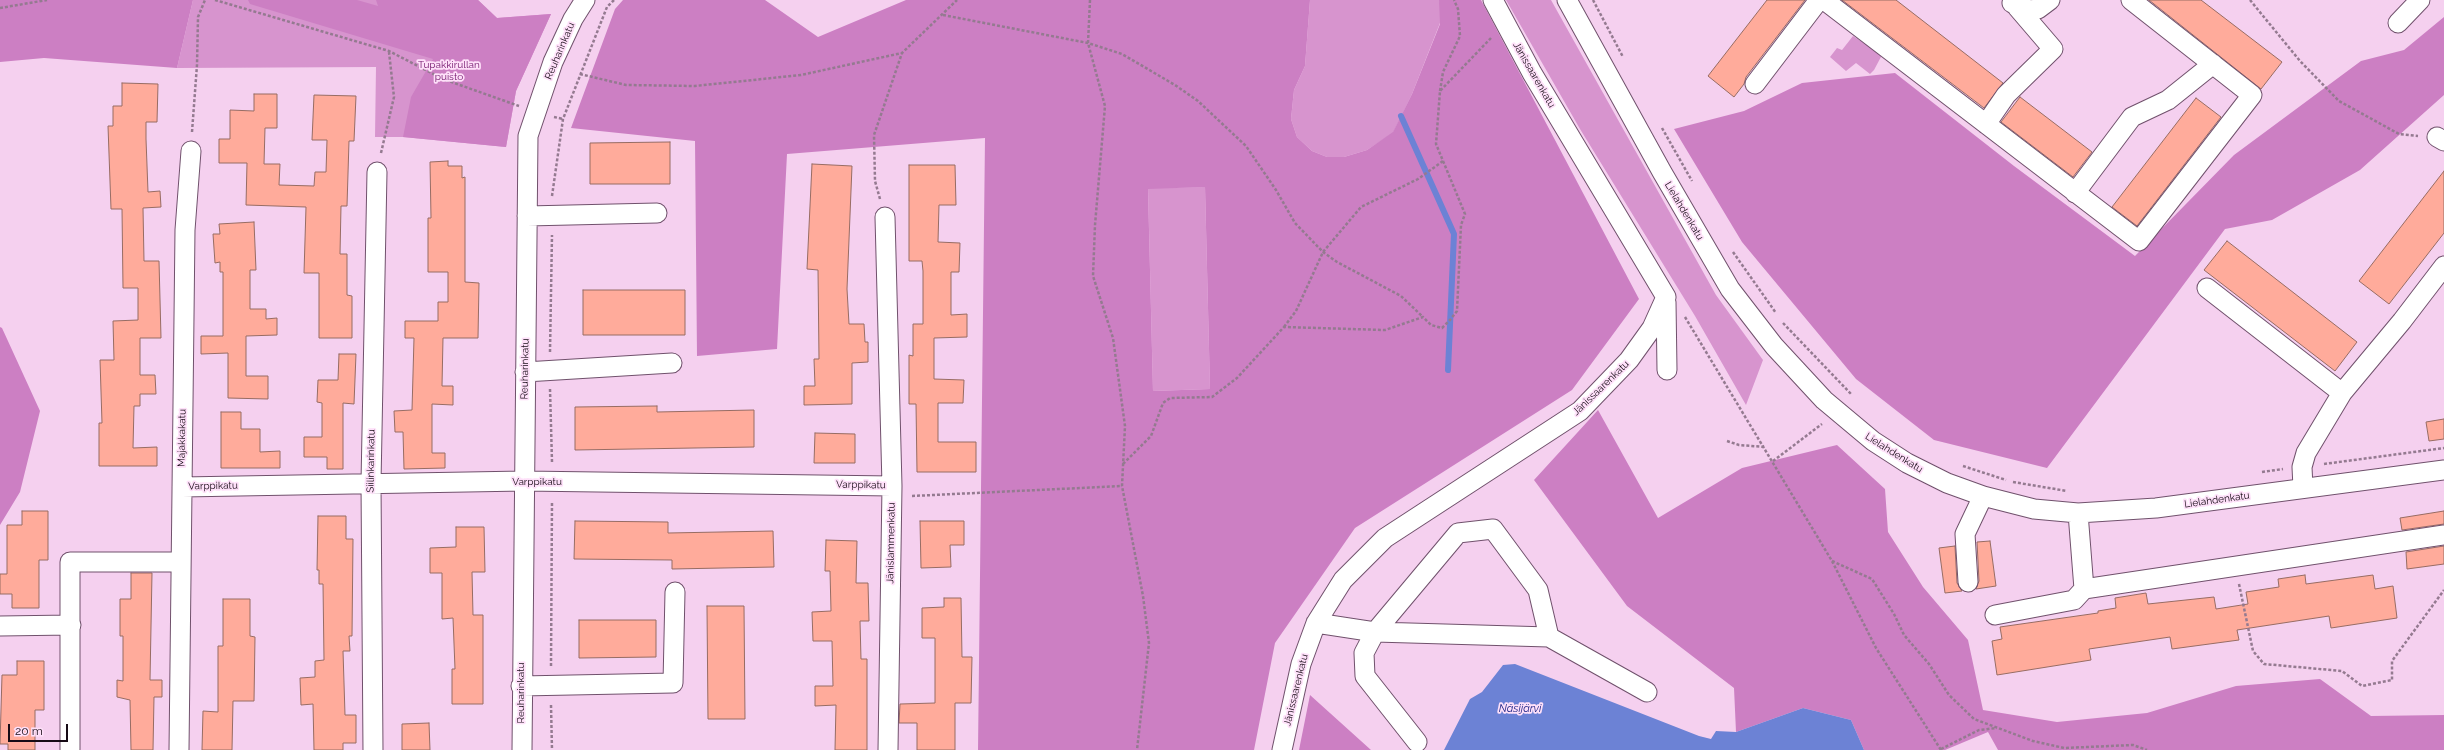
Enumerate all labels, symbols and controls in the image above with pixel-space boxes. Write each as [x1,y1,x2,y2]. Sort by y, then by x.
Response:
street label: Reuharinkatu [543,21,577,81]
street label: Jänissaarenkatu [1510,40,1558,110]
park label: Tupakkirullan puisto [418,59,480,82]
street label: Lielahdenkatu [1662,180,1706,242]
street label: Reuharinkatu [518,338,532,400]
street label: Jänissaarenkatu [1570,358,1632,418]
street label: Majakkakatu [175,409,189,467]
street label: Siilinkarinkatu [364,429,378,493]
street label: Lielahdenkatu [1863,430,1925,476]
street label: Varppikatu [512,476,562,488]
street label: Varppikatu [836,479,886,491]
street label: Varppikatu [188,480,238,492]
street label: Lielahdenkatu [2184,489,2250,511]
street label: Jänislammenkatu [884,502,898,584]
street label: Jänissaarenkatu [1281,653,1311,727]
street label: Reuharinkatu [515,663,527,723]
water label: Näsijärvi [1499,702,1541,716]
scale bar [10,716,70,742]
text: 20 m [15,724,43,738]

